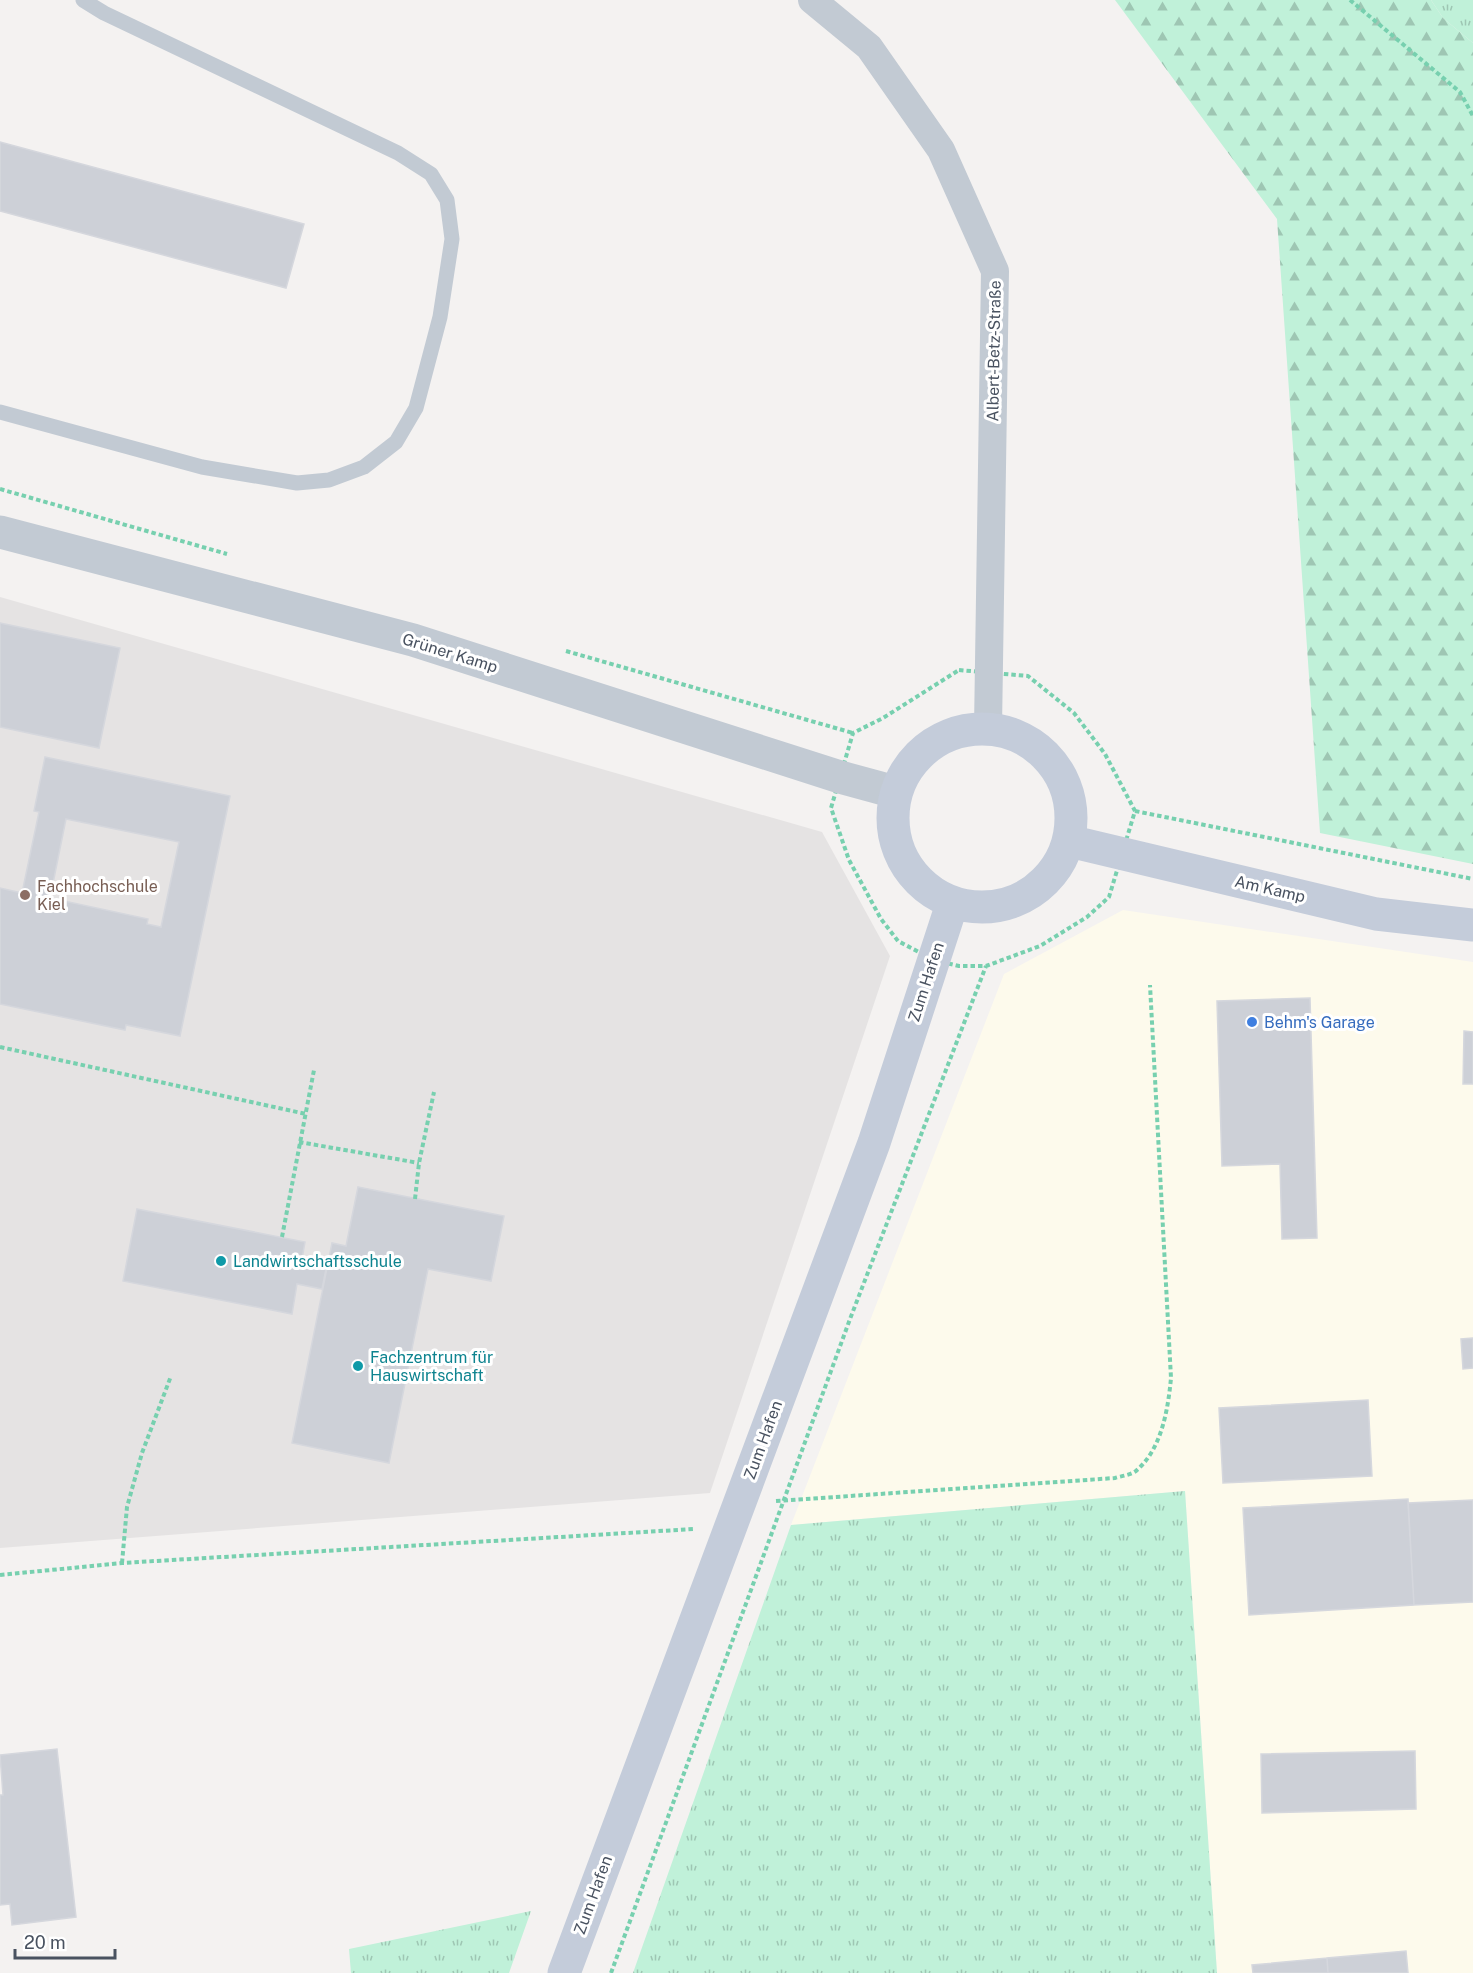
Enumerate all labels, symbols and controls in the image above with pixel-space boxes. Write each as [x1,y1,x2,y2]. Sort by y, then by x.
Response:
street label: Albert-Betz-Straße [983,280,1005,422]
street label: Grüner Kamp [400,629,500,677]
street label: Am Kamp [1233,872,1307,906]
place label: Fachhochschule Kiel [37,877,158,914]
marker: Fachhochschule Kiel [18,888,32,902]
street label: Zum Hafen [904,940,948,1024]
place label: Behm's Garage [1264,1013,1375,1032]
marker: Behm's Garage [1245,1015,1259,1029]
place label: Landwirtschaftsschule [233,1252,402,1271]
marker: Landwirtschaftsschule [214,1254,228,1268]
place label: Fachzentrum für Hauswirtschaft [370,1348,493,1385]
marker: Fachzentrum für Hauswirtschaft [351,1359,365,1373]
street label: Zum Hafen [740,1398,786,1482]
street label: Zum Hafen [570,1853,616,1937]
scale bar [15,1922,116,1960]
text: 20 m [24,1932,66,1953]

